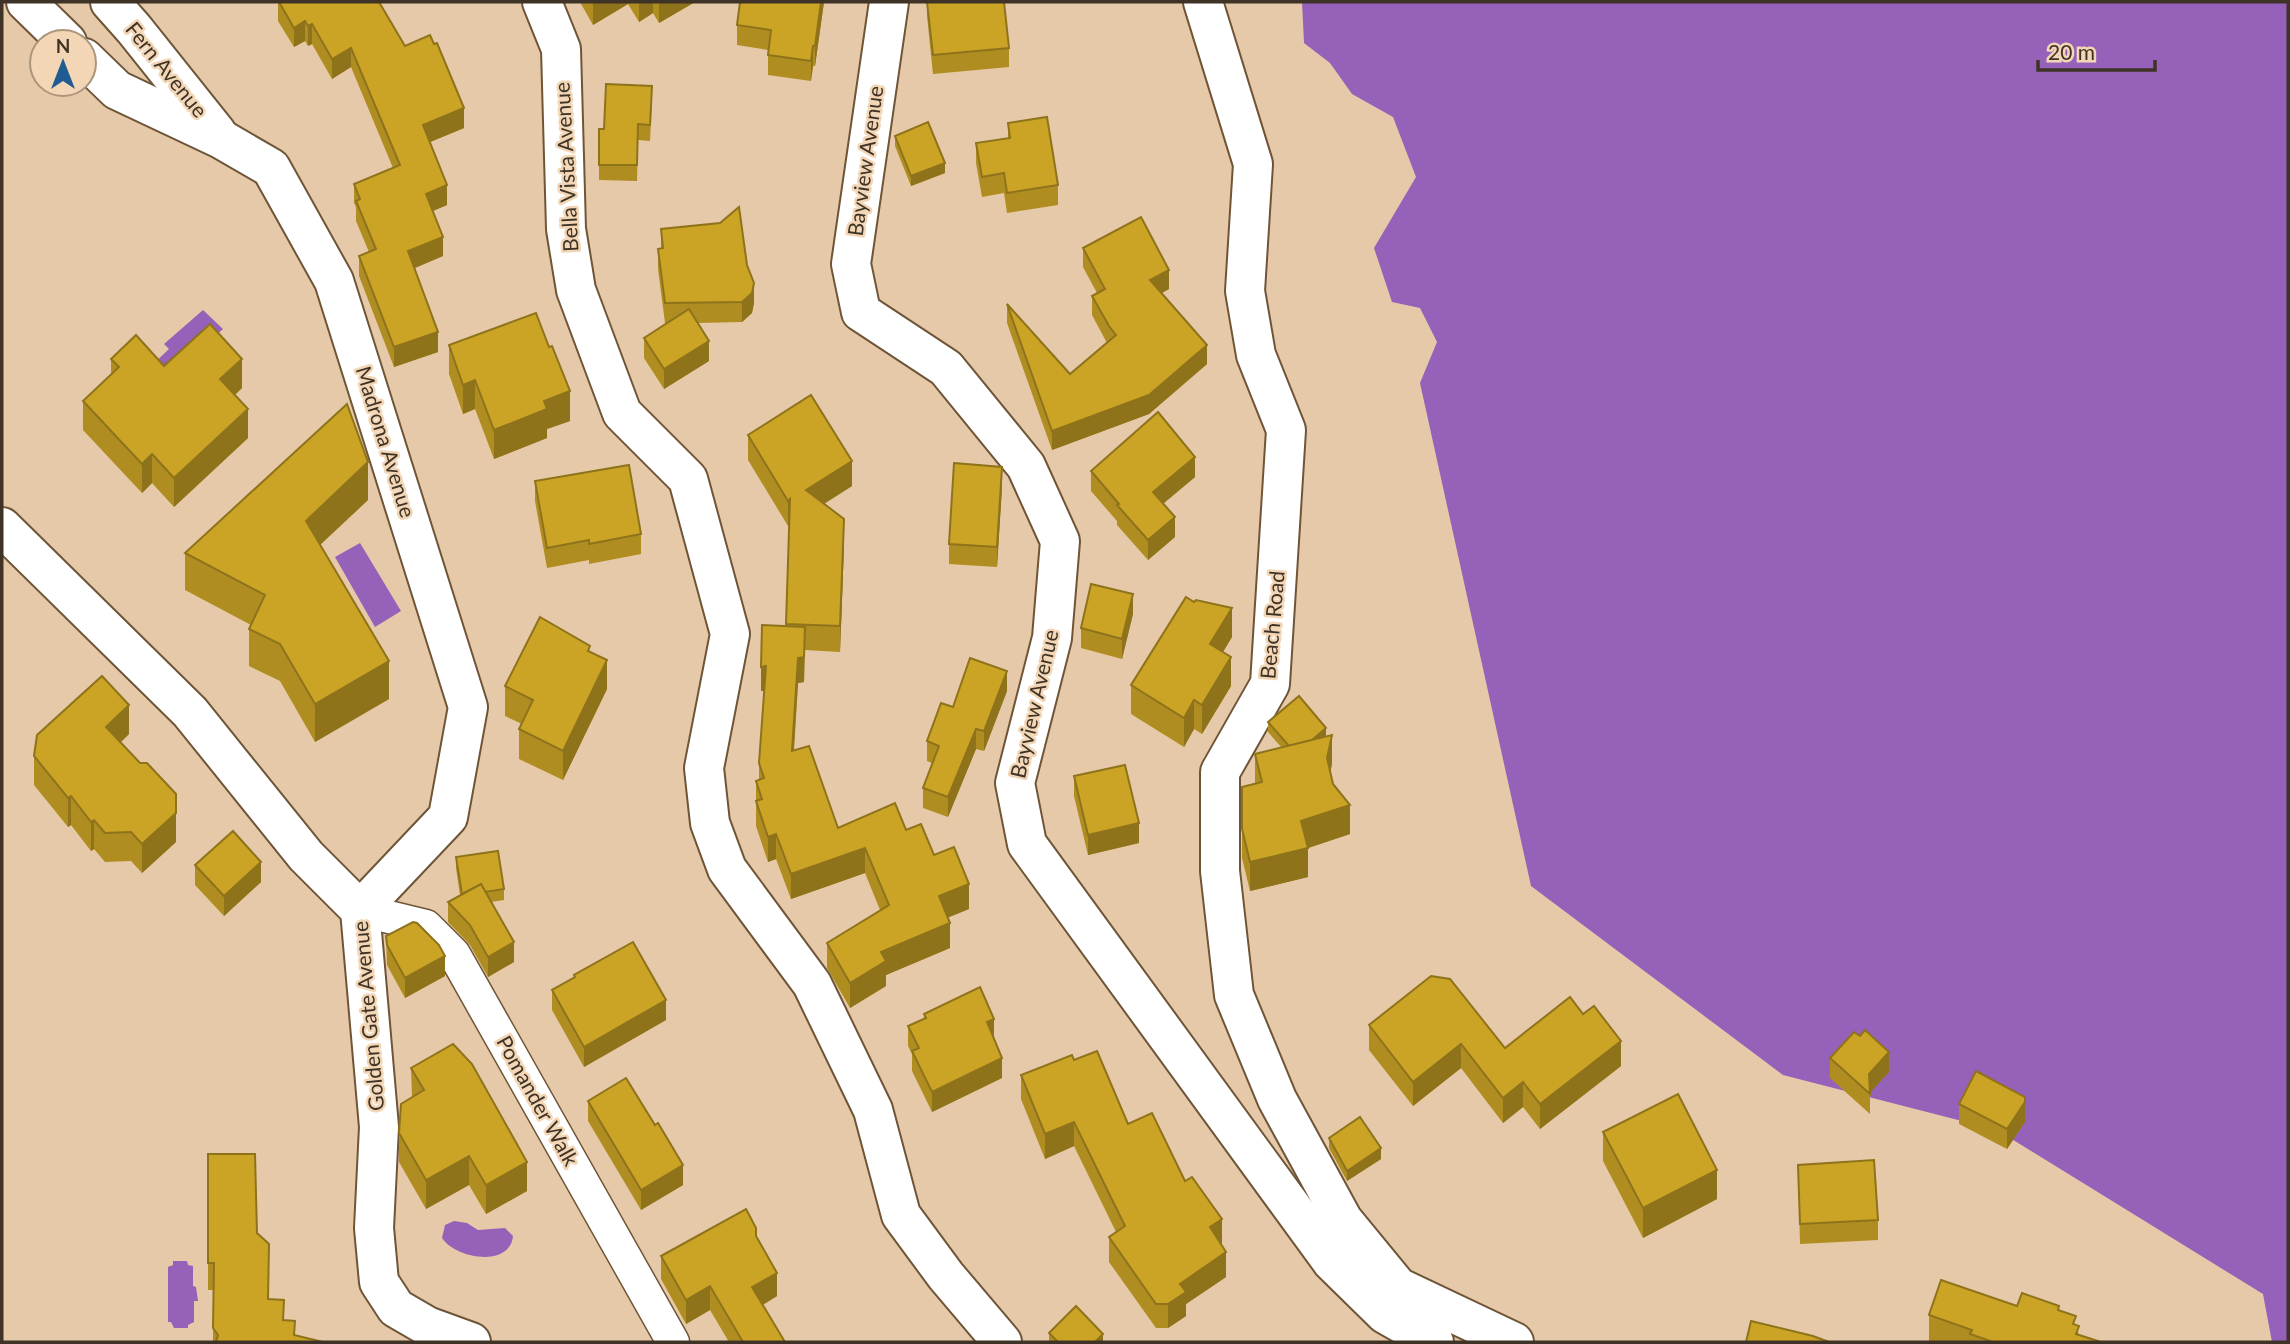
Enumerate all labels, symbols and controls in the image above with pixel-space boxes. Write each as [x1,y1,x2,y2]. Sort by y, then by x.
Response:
street label: Fern Avenue [121,16,213,122]
north arrow [28,28,98,98]
scale bar [2038,28,2155,72]
text: N [56,34,70,57]
text: 20 m [2048,39,2095,64]
street label: Bella Vista Avenue [549,82,582,253]
street label: Bayview Avenue [842,84,887,238]
street label: Madrona Avenue [352,363,421,520]
street label: Beach Road [1254,570,1289,680]
street label: Bayview Avenue [1004,627,1063,780]
street label: Golden Gate Avenue [347,920,388,1112]
street label: Pomander Walk [492,1031,585,1170]

